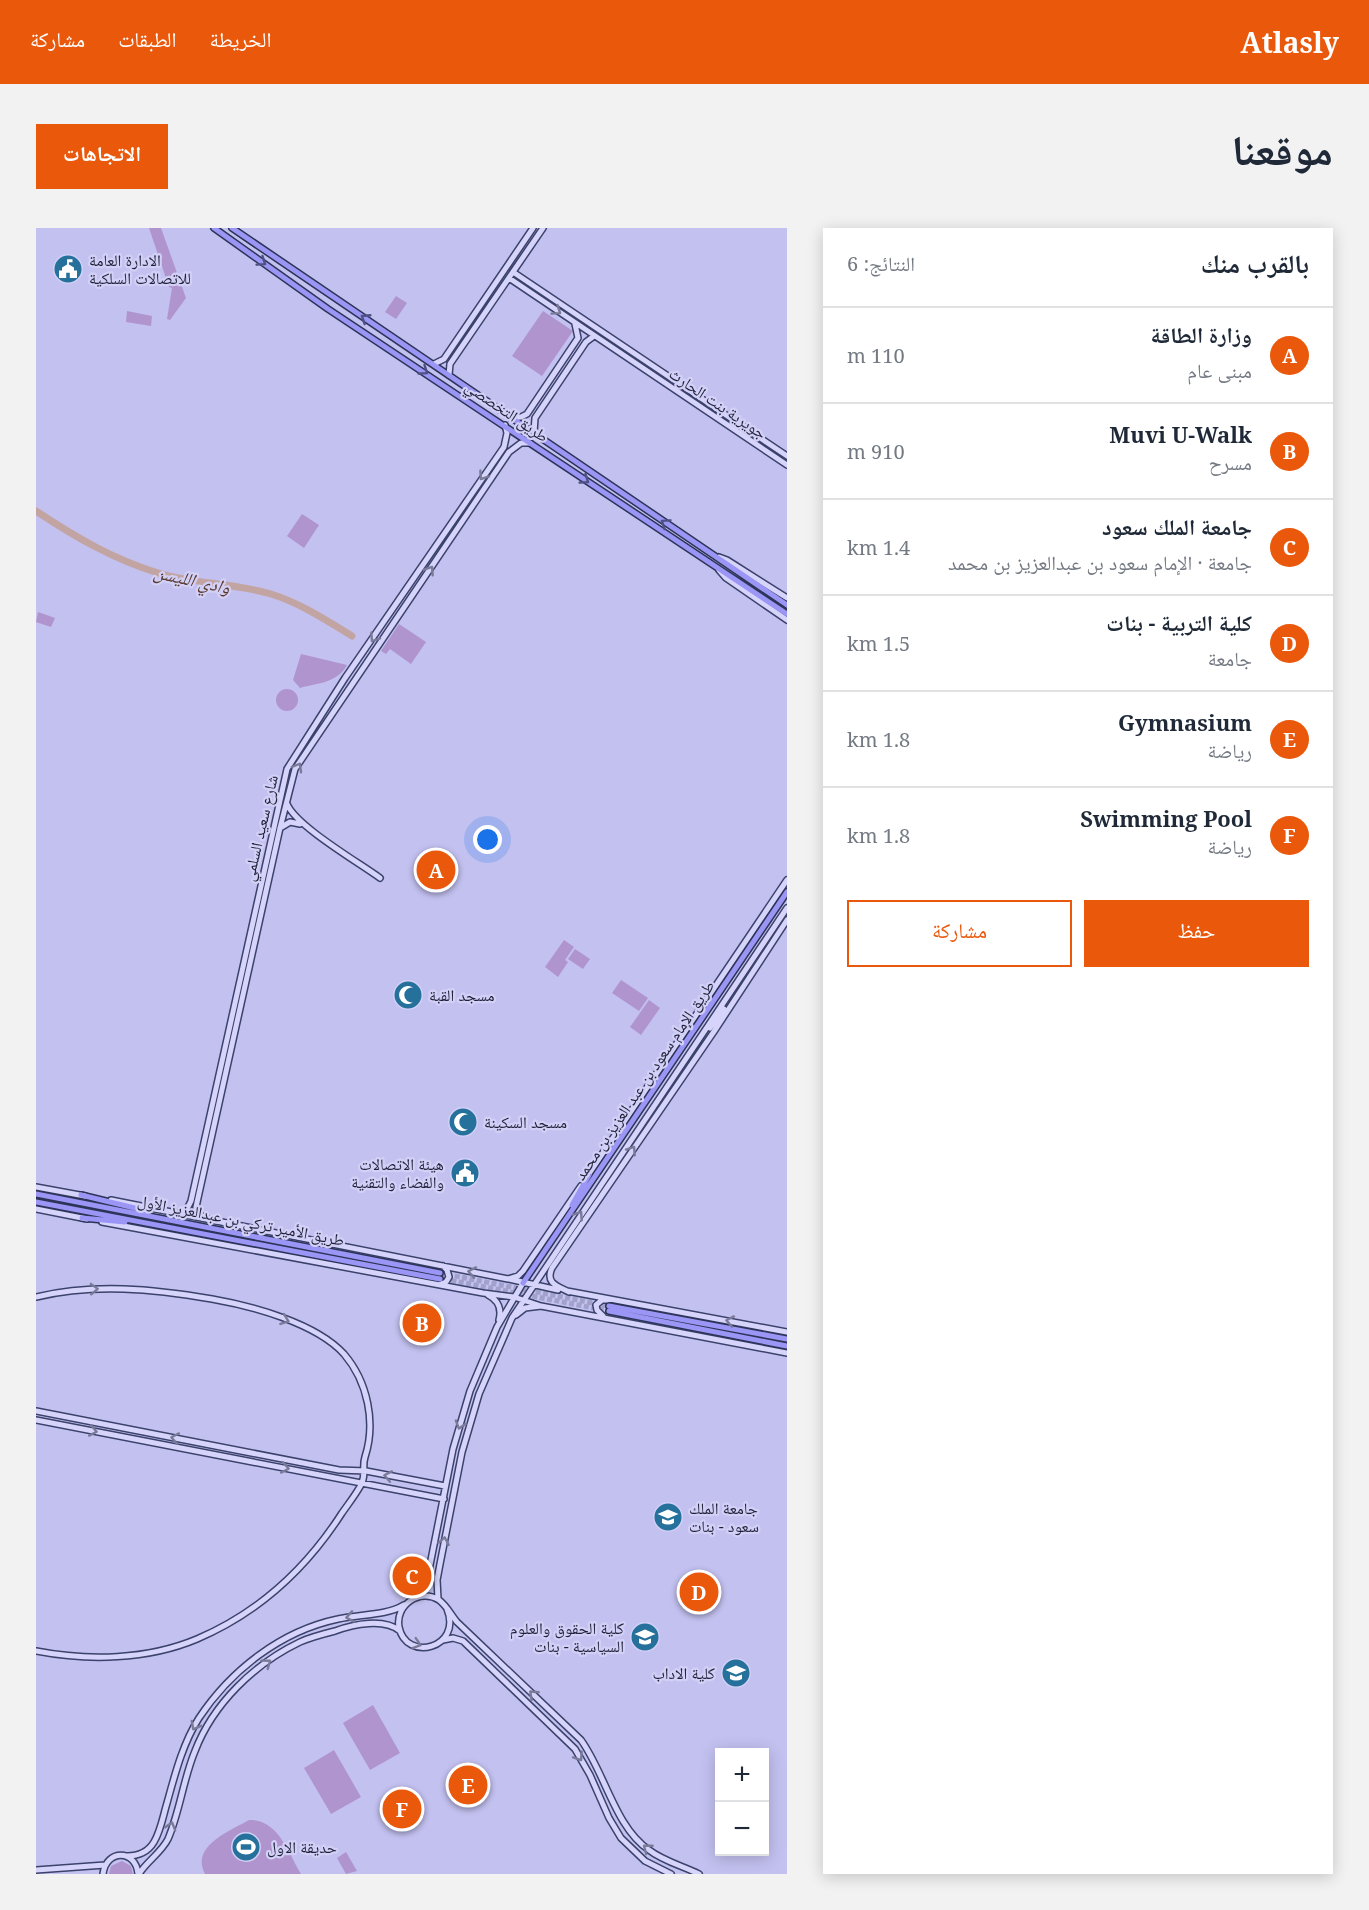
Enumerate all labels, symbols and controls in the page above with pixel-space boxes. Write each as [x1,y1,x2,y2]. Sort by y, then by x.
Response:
text: Atlasly [1240,23,1339,61]
text: مشاركة [30,25,85,53]
text: الطبقات [118,25,177,53]
text: الخريطة [210,25,271,53]
text: موقعنا [1232,120,1333,177]
button: الاتجاهات [36,124,168,189]
text: بالقرب منك [1201,245,1309,281]
place label: الادارة العامة للاتصالات السلكية [89,249,191,289]
text: النتائج: 6 [847,250,915,277]
public building icon: الادارة العامة للاتصالات السلكية [52,253,84,285]
one-way arrow [255,255,266,266]
one-way arrow [550,304,561,315]
one-way arrow [361,314,371,326]
text: وزارة الطاقة [1151,319,1252,349]
text: 110 m [847,342,905,369]
text: A [1282,342,1297,369]
text: مبنى عام [1187,357,1252,384]
street label: جويرية بنت الحارث [665,362,771,444]
one-way arrow [417,364,428,375]
street label: طريق التخصصي [460,375,553,449]
text: Muvi U-Walk [1109,419,1252,449]
text: 910 m [847,438,905,465]
text: B [1283,438,1296,465]
text: مسرح [1209,449,1252,476]
one-way arrow [480,470,491,481]
one-way arrow [579,473,589,485]
text: جامعة الملك سعود [1102,511,1252,541]
one-way arrow [661,519,672,530]
text: 1.4 km [847,534,910,561]
text: C [1283,534,1296,561]
text: جامعة · الإمام سعود بن عبدالعزيز بن محمد [948,549,1252,576]
water label: وادي الليسن [151,559,233,602]
one-way arrow [423,565,434,576]
text: كلية التربية - بنات [1106,607,1252,637]
text: 1.5 km [847,630,910,657]
text: D [1282,630,1297,657]
one-way arrow [370,631,381,642]
text: جامعة [1208,645,1252,672]
text: Gymnasium [1118,707,1252,737]
text: 1.8 km [847,726,910,753]
text: E [1283,726,1296,753]
text: رياضة [1208,737,1252,764]
one-way arrow [291,763,302,773]
street label: شارع سعيد السلمي [237,773,285,884]
text: Swimming Pool [1080,803,1252,833]
text: 1.8 km [847,822,910,849]
text: F [1283,822,1296,849]
your location [473,825,502,854]
text: رياضة [1208,833,1252,860]
pin: A [416,848,456,892]
button: مشاركة [847,900,1072,967]
button: حفظ [1084,900,1309,967]
street label: طريق الإمام سعود بن عبد العزيز بن محمد [569,976,719,1184]
mosque icon: مسجد القبة [392,979,424,1011]
place label: مسجد القبة [429,984,495,1006]
mosque icon: مسجد السكينة [447,1106,479,1138]
place label: مسجد السكينة [484,1111,567,1133]
one-way arrow [625,1146,636,1157]
place label: هيئة الاتصالات والفضاء والتقنية [351,1153,444,1193]
public building icon: هيئة الاتصالات والفضاء والتقنية [449,1157,481,1189]
street label: طريق الأمير تركي بن عبدالعزيز الأول [135,1189,346,1253]
one-way arrow [572,1211,583,1222]
one-way arrow [467,1266,477,1279]
one-way arrow [89,1282,98,1295]
pin: B [402,1300,442,1346]
one-way arrow [279,1313,290,1325]
one-way arrow [725,1315,735,1328]
one-way arrow [455,1419,467,1430]
one-way arrow [88,1424,98,1437]
one-way arrow [171,1432,181,1445]
one-way arrow [280,1461,290,1474]
one-way arrow [383,1470,392,1482]
place label: جامعة الملك سعود - بنات [689,1497,759,1537]
school or university icon: جامعة الملك سعود - بنات [652,1501,684,1533]
one-way arrow [437,1537,450,1547]
pin: C [392,1554,431,1598]
pin: D [680,1570,718,1614]
one-way arrow [345,1610,355,1623]
place label: كلية الحقوق والعلوم السياسية - بنات [510,1617,624,1657]
school or university icon: كلية الحقوق والعلوم السياسية - بنات [629,1621,661,1653]
one-way arrow [412,1637,422,1649]
school or university icon: كلية الاداب [720,1657,752,1689]
one-way arrow [261,1659,272,1670]
place label: كلية الاداب [652,1662,715,1684]
one-way arrow [529,1690,540,1701]
one-way arrow [191,1719,203,1730]
map controls [715,1748,769,1856]
button: + [715,1748,769,1802]
one-way arrow [572,1750,583,1761]
pin: E [448,1762,488,1808]
pin: F [382,1786,422,1832]
button: − [715,1802,769,1856]
one-way arrow [164,1821,176,1832]
sports icon: حديقة الاول [230,1831,262,1863]
place label: حديقة الاول [267,1836,337,1858]
one-way arrow [643,1844,654,1855]

